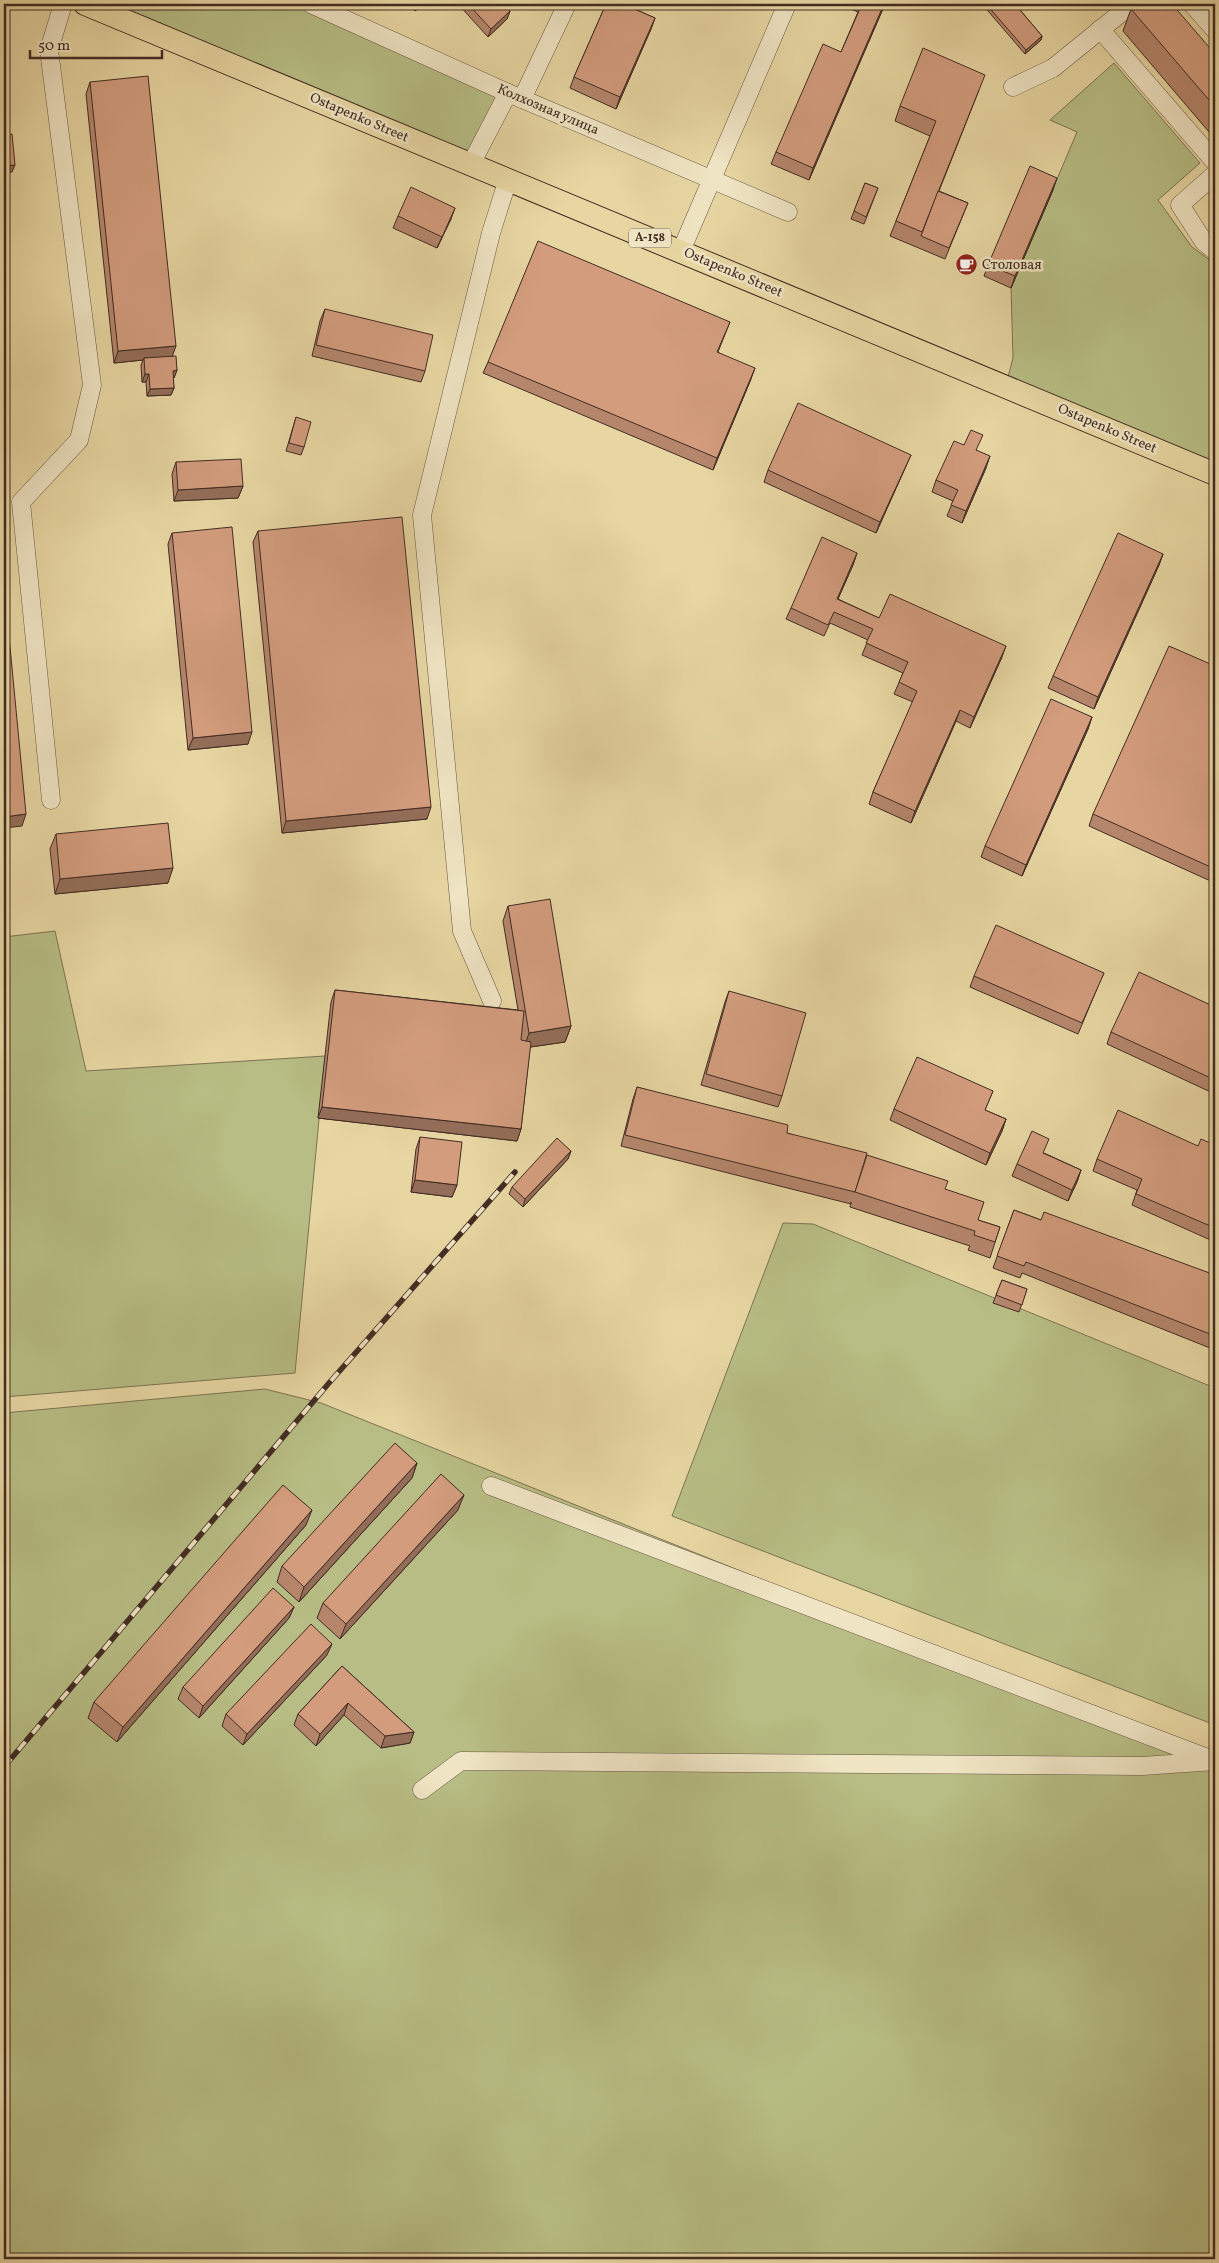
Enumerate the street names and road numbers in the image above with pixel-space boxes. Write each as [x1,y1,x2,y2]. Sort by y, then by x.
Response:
street label: Колхозная улица [494,80,602,140]
street label: Ostapenko Street [307,89,411,147]
road number: А-158 [629,228,671,248]
street label: Ostapenko Street [681,244,785,302]
street label: Ostapenko Street [1055,400,1159,458]

